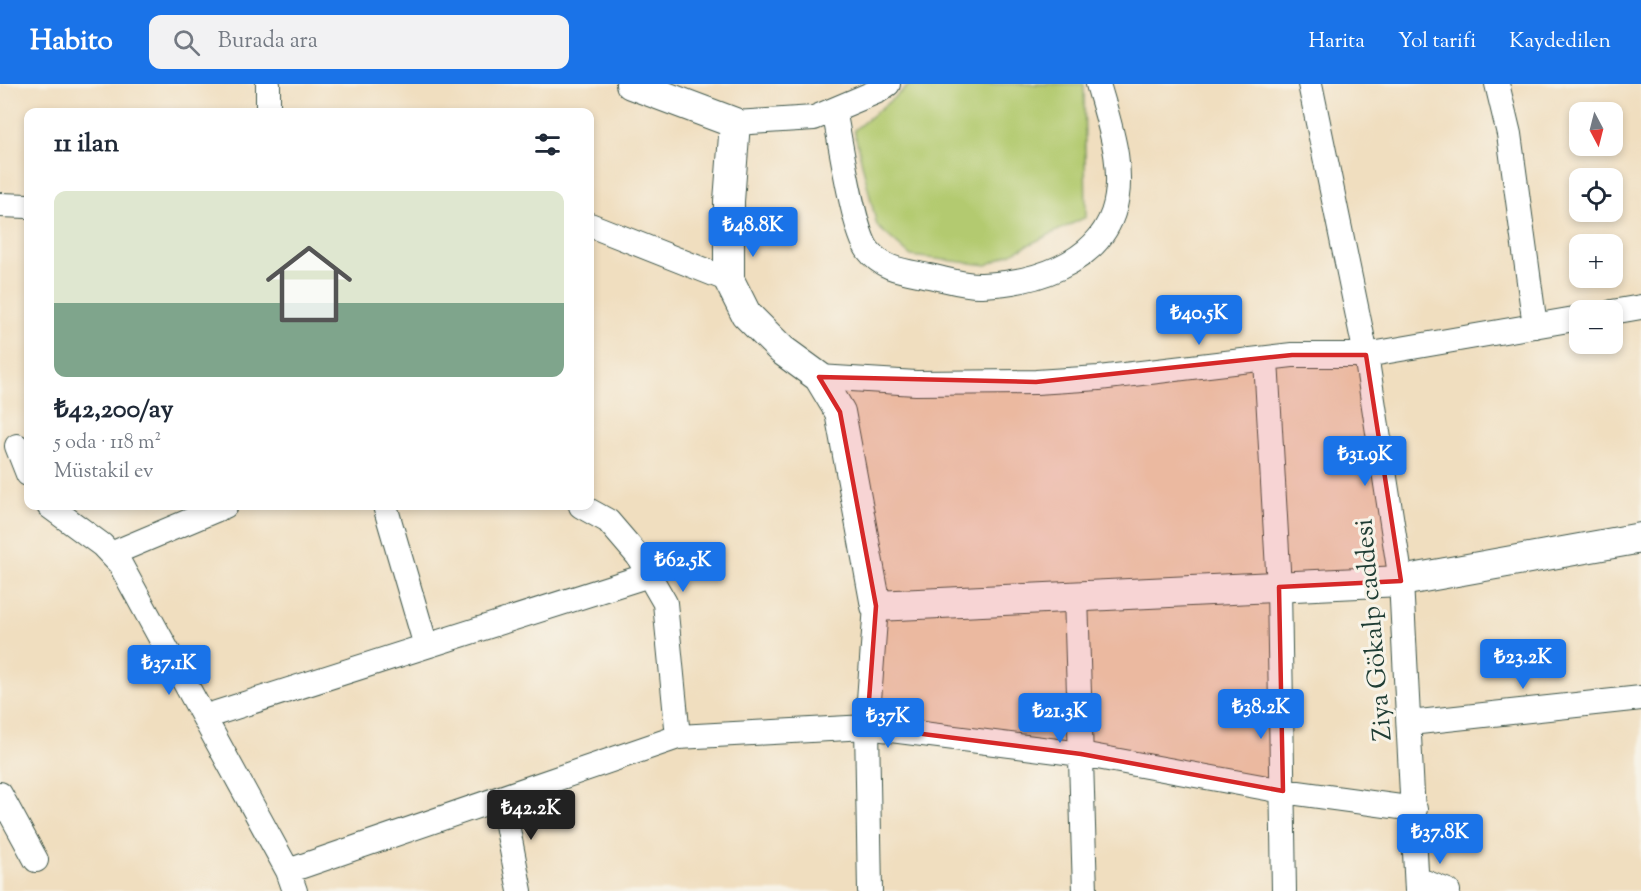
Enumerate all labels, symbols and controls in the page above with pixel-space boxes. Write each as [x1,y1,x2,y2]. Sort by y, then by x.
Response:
search box [149,15,569,69]
text: Habito [30,22,113,62]
icon: search [170,26,203,59]
text: Burada ara [218,26,318,58]
text: Harita [1308,27,1365,57]
text: Yol tarifi [1398,27,1476,57]
text: Kaydedilen [1509,27,1611,57]
north arrow [1569,102,1623,156]
map controls [1569,102,1623,354]
text: 11 ilan [54,126,119,163]
icon: filters [531,128,564,161]
button: locate [1569,168,1623,222]
pin: ₺48.8K [704,207,802,258]
text: ₺48.8K [723,212,783,241]
icon: home [255,230,363,338]
button: + [1569,234,1623,288]
pin: ₺40.5K [1150,295,1248,346]
text: ₺40.5K [1170,300,1228,329]
button: − [1569,300,1623,354]
text: ₺42,200/ay [54,392,173,429]
text: 5 oda · 118 m² [54,429,161,458]
pin: ₺31.9K [1316,436,1414,487]
text: ₺31.9K [1337,441,1393,470]
text: Müstakil ev [54,458,153,487]
street label: Ziya Gökalp caddesi [1346,517,1403,742]
pin: ₺62.5K [634,542,732,593]
text: ₺62.5K [655,547,711,576]
pin: ₺23.2K [1474,639,1572,690]
text: ₺23.2K [1494,644,1552,673]
pin: ₺37.1K [120,645,218,696]
text: ₺37.1K [142,650,196,679]
pin: ₺38.2K [1212,689,1310,740]
pin: ₺21.3K [1011,693,1109,744]
text: ₺38.2K [1232,694,1290,723]
pin: ₺37K [852,698,924,749]
text: ₺21.3K [1032,698,1088,727]
text: ₺37K [866,703,910,732]
pin: ₺42.2K [482,790,580,841]
text: ₺42.2K [501,795,561,824]
pin: ₺37.8K [1391,814,1489,865]
text: ₺37.8K [1411,819,1469,848]

